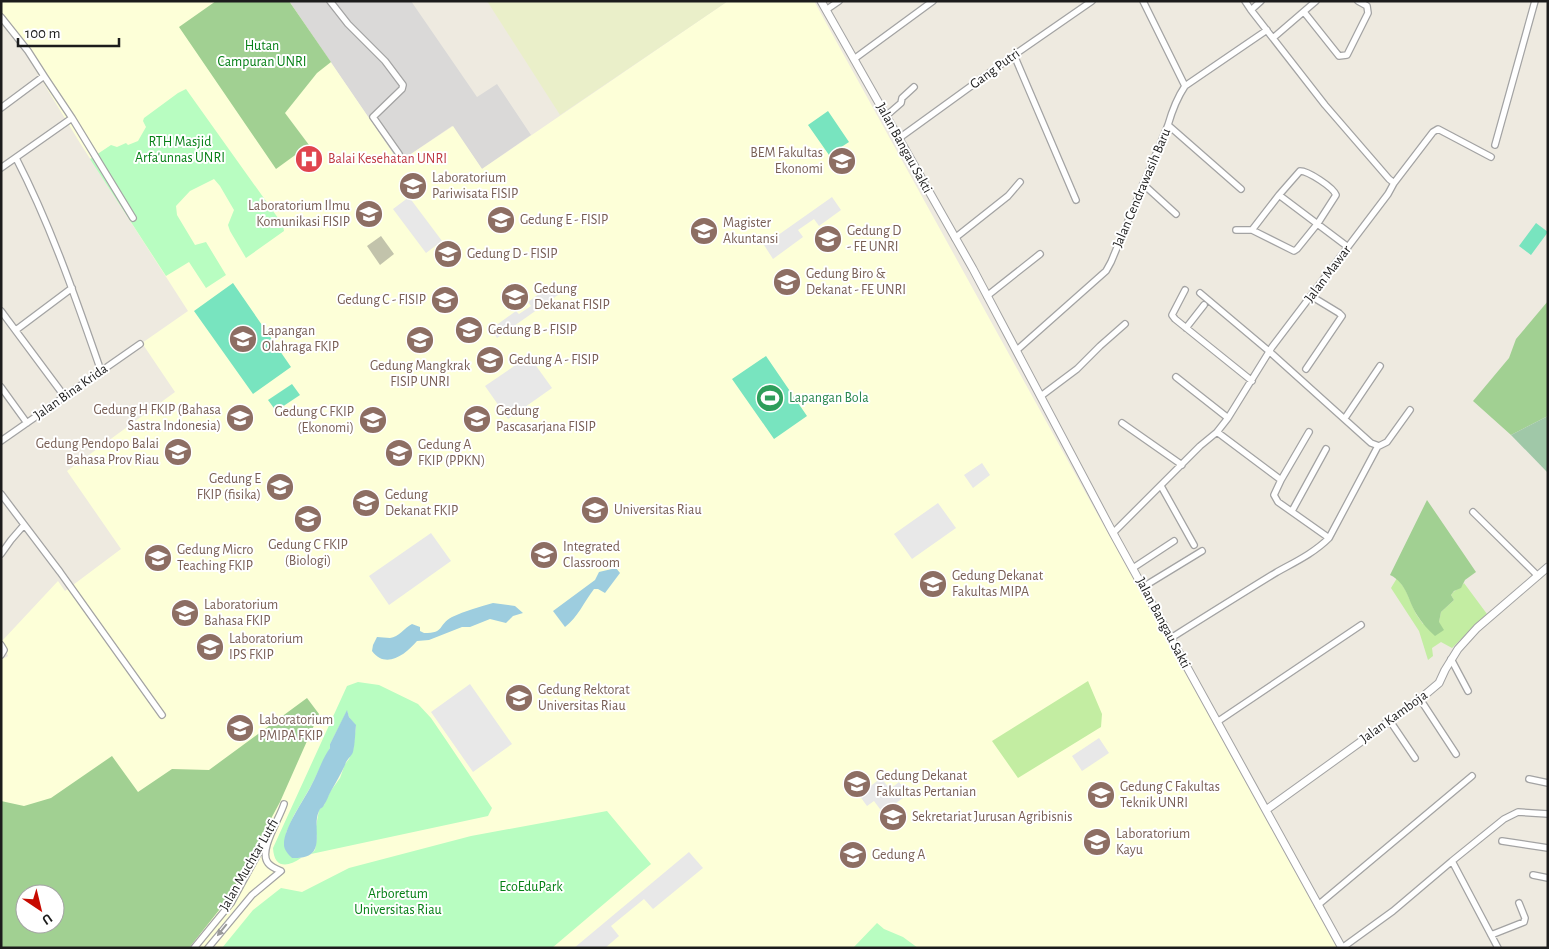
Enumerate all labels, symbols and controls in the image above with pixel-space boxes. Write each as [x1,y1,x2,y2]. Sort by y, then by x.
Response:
scale bar [18,15,119,47]
text: 100 m [25,26,60,41]
park label: Hutan Campuran UNRI [217,39,307,69]
street label: Gang Putri [968,46,1022,92]
street label: Jalan Bangau Sakti [874,101,934,195]
street label: Jalan Cendrawasih Baru [1111,126,1173,250]
park label: RTH Masjid Arfa'unnas UNRI [135,135,225,165]
hospital icon: Balai Kesehatan UNRI [294,144,324,174]
place label: BEM Fakultas Ekonomi [750,146,823,176]
school or university icon: BEM Fakultas Ekonomi [827,146,857,176]
place label: Balai Kesehatan UNRI [328,152,447,166]
school or university icon: Laboratorium Pariwisata FISIP [398,171,428,201]
place label: Laboratorium Pariwisata FISIP [432,171,518,201]
place label: Laboratorium Ilmu Komunikasi FISIP [248,199,350,229]
school or university icon: Laboratorium Ilmu Komunikasi FISIP [354,199,384,229]
school or university icon: Gedung E - FISIP [486,205,516,235]
place label: Gedung E - FISIP [520,213,608,227]
school or university icon: Magister Akuntansi [689,216,719,246]
place label: Magister Akuntansi [723,216,778,246]
school or university icon: Gedung D - FE UNRI [813,224,843,254]
place label: Gedung D - FE UNRI [847,224,901,254]
school or university icon: Gedung D - FISIP [433,239,463,269]
street label: Jalan Mawar [1302,243,1354,305]
place label: Gedung D - FISIP [467,247,558,261]
school or university icon: Gedung Biro & Dekanat - FE UNRI [772,267,802,297]
place label: Gedung Biro & Dekanat - FE UNRI [806,267,906,297]
school or university icon: Gedung Dekanat FISIP [500,282,530,312]
place label: Gedung Dekanat FISIP [534,282,610,312]
school or university icon: Gedung C - FISIP [430,285,460,315]
place label: Gedung C - FISIP [337,293,426,307]
school or university icon: Gedung B - FISIP [454,315,484,345]
place label: Gedung B - FISIP [488,323,577,337]
school or university icon: Lapangan Olahraga FKIP [228,324,258,354]
place label: Lapangan Olahraga FKIP [262,324,339,354]
school or university icon: Gedung Mangkrak FISIP UNRI [405,325,435,355]
school or university icon: Gedung A - FISIP [475,345,505,375]
place label: Gedung A - FISIP [509,353,599,367]
place label: Gedung Mangkrak FISIP UNRI [370,359,471,389]
street label: Jalan Bina Krida [32,361,111,422]
sports icon: Lapangan Bola [755,383,785,413]
place label: Lapangan Bola [789,391,869,405]
place label: Gedung H FKIP (Bahasa Sastra Indonesia) [93,403,222,433]
school or university icon: Gedung H FKIP (Bahasa Sastra Indonesia) [225,403,255,433]
school or university icon: Gedung Pascasarjana FISIP [462,404,492,434]
place label: Gedung Pascasarjana FISIP [496,404,596,434]
place label: Gedung C FKIP (Ekonomi) [274,405,354,435]
school or university icon: Gedung C FKIP (Ekonomi) [358,405,388,435]
place label: Gedung Pendopo Balai Bahasa Prov Riau [36,437,159,467]
school or university icon: Gedung Pendopo Balai Bahasa Prov Riau [163,437,193,467]
school or university icon: Gedung A FKIP (PPKN) [384,438,414,468]
place label: Gedung A FKIP (PPKN) [418,438,485,468]
place label: Gedung E FKIP (fisika) [197,472,261,502]
school or university icon: Gedung E FKIP (fisika) [265,472,295,502]
school or university icon: Gedung Dekanat FKIP [351,488,381,518]
place label: Gedung Dekanat FKIP [385,488,458,518]
school or university icon: Universitas Riau [580,495,610,525]
place label: Universitas Riau [614,503,702,517]
school or university icon: Gedung C FKIP (Biologi) [293,504,323,534]
place label: Gedung C FKIP (Biologi) [268,538,348,568]
school or university icon: Integrated Classroom [529,540,559,570]
place label: Integrated Classroom [563,540,620,570]
school or university icon: Gedung Micro Teaching FKIP [143,543,173,573]
place label: Gedung Micro Teaching FKIP [177,543,253,573]
school or university icon: Gedung Dekanat Fakultas MIPA [918,569,948,599]
place label: Gedung Dekanat Fakultas MIPA [952,569,1044,599]
street label: Jalan Bangau Sakti [1133,575,1193,671]
school or university icon: Laboratorium Bahasa FKIP [170,598,200,628]
place label: Laboratorium Bahasa FKIP [204,598,278,628]
school or university icon: Laboratorium IPS FKIP [195,632,225,662]
place label: Laboratorium IPS FKIP [229,632,303,662]
school or university icon: Gedung Rektorat Universitas Riau [504,683,534,713]
place label: Gedung Rektorat Universitas Riau [538,683,630,713]
street label: Jalan Kamboja [1358,688,1431,746]
school or university icon: Laboratorium PMIPA FKIP [225,713,255,743]
place label: Laboratorium PMIPA FKIP [259,713,333,743]
school or university icon: Gedung Dekanat Fakultas Pertanian [842,769,872,799]
place label: Gedung Dekanat Fakultas Pertanian [876,769,976,799]
school or university icon: Gedung C Fakultas Teknik UNRI [1086,780,1116,810]
place label: Gedung C Fakultas Teknik UNRI [1120,780,1220,810]
school or university icon: Sekretariat Jurusan Agribisnis [878,802,908,832]
place label: Sekretariat Jurusan Agribisnis [912,810,1072,824]
street label: Jalan Muchtar Lutfi [217,817,281,913]
school or university icon: Laboratorium Kayu [1082,827,1112,857]
place label: Laboratorium Kayu [1116,827,1190,857]
school or university icon: Gedung A [838,840,868,870]
place label: Gedung A [872,848,925,862]
park label: EcoEduPark [499,880,563,894]
north arrow [15,884,65,934]
park label: Arboretum Universitas Riau [354,887,442,917]
text: U [39,911,55,927]
one-way arrow [217,924,228,936]

